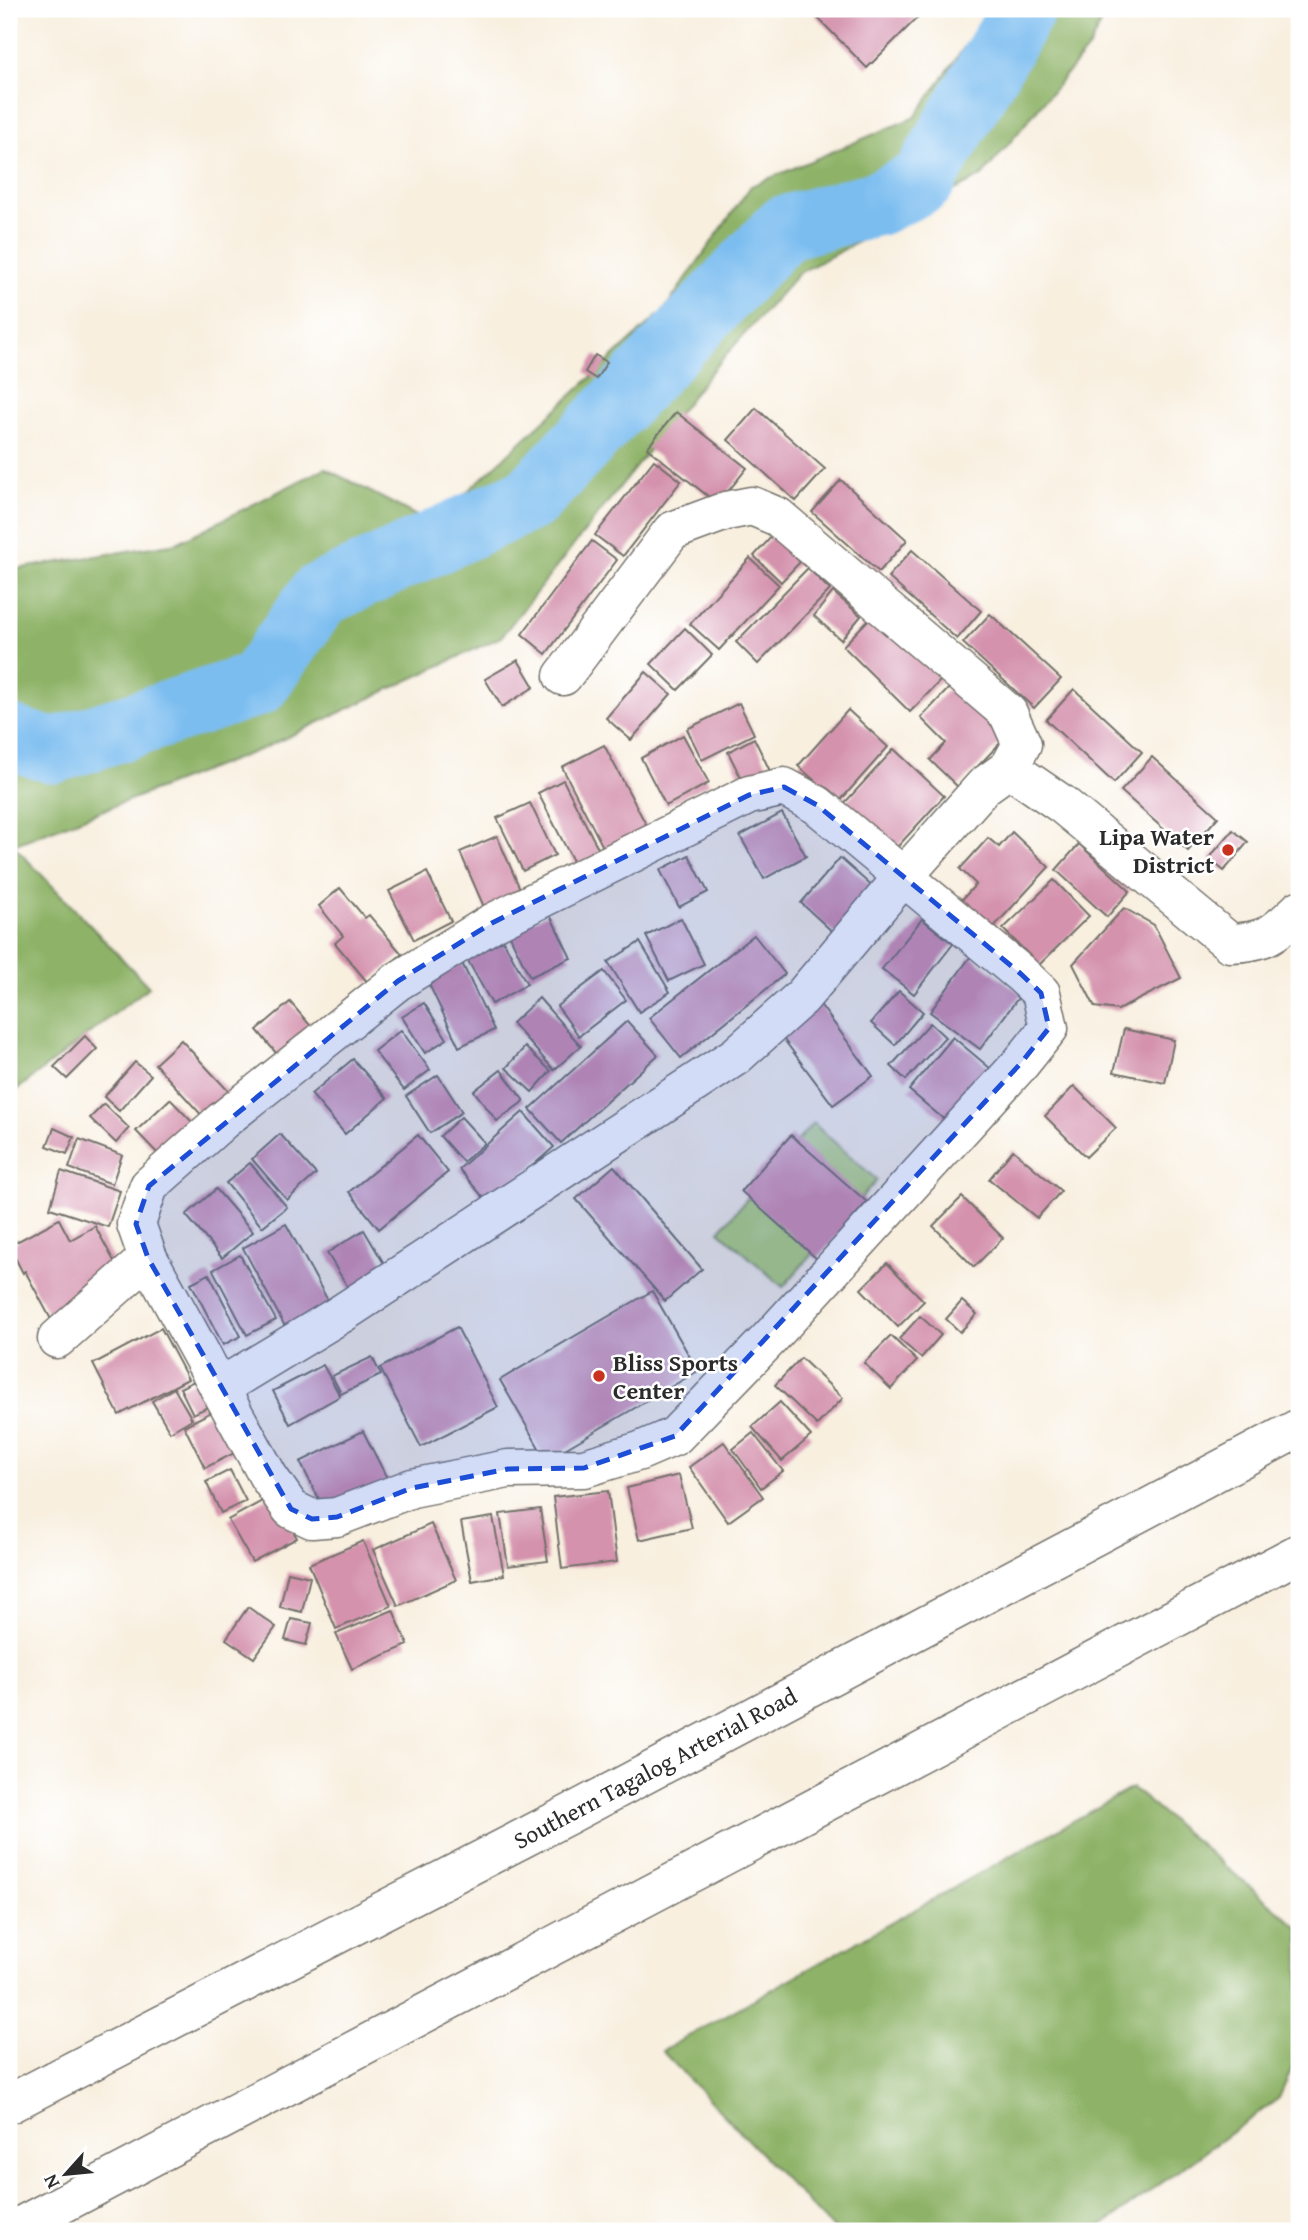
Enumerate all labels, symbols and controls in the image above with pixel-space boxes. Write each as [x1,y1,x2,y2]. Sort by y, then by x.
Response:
place label: Lipa Water District [1099,819,1214,882]
marker: Lipa Water District [1220,842,1236,858]
place label: Bliss Sports Center [613,1345,738,1408]
marker: Bliss Sports Center [591,1368,607,1384]
street label: Southern Tagalog Arterial Road [507,1678,803,1858]
north arrow [32,2138,102,2208]
text: N [35,2169,66,2194]

